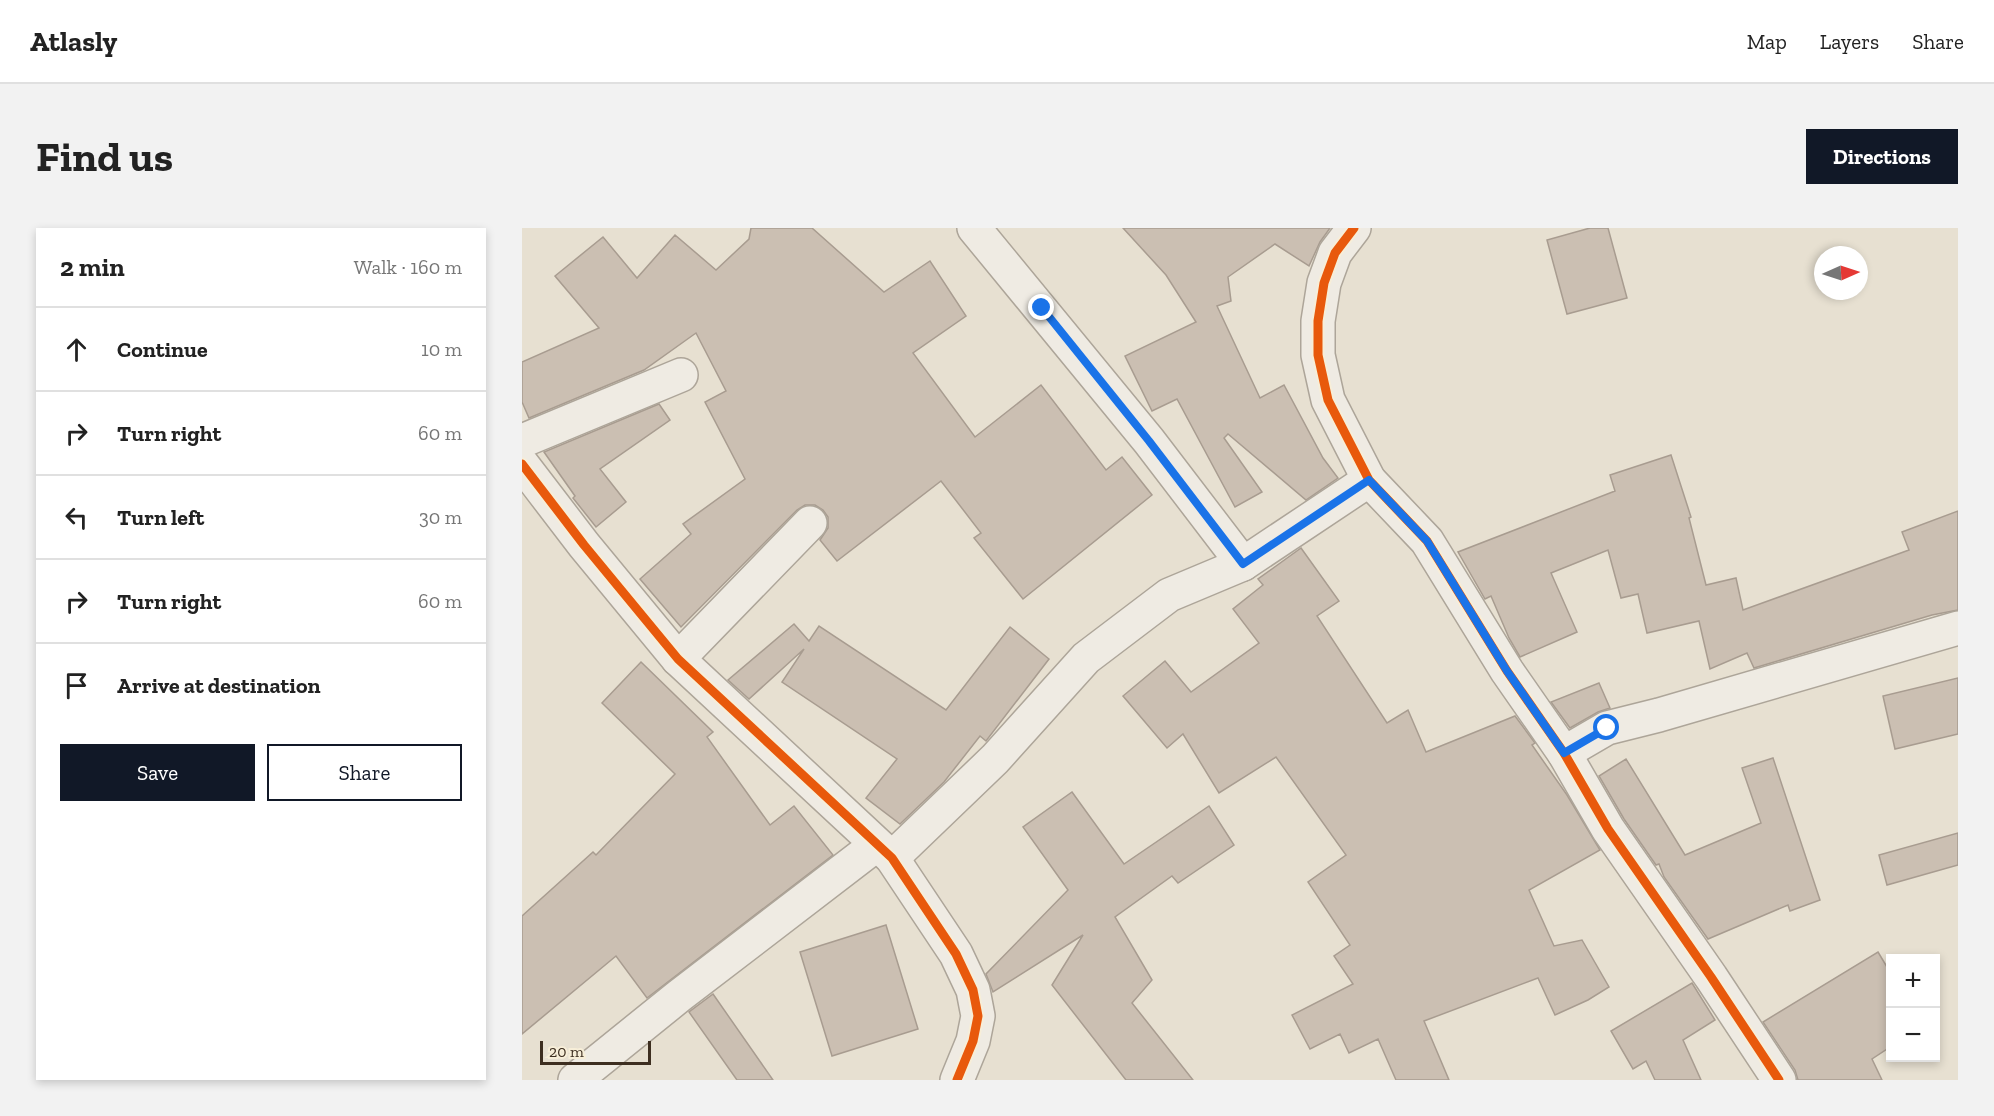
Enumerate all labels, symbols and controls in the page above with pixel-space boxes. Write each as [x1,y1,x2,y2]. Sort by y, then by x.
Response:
text: Atlasly [30,25,117,58]
text: Map [1747,29,1787,54]
text: Layers [1820,29,1879,54]
text: Share [1912,29,1964,54]
button: Directions [1806,129,1958,184]
text: Find us [36,131,173,182]
north arrow [1814,246,1868,300]
text: 2 min [60,251,125,283]
text: Walk · 160 m [354,255,462,279]
route end [1028,294,1054,320]
icon: ahead [60,333,93,366]
text: Continue [117,336,208,363]
text: 10 m [421,337,462,361]
icon: right [60,417,93,450]
text: Turn right [117,420,221,447]
text: 60 m [418,421,462,445]
icon: left [60,501,93,534]
text: Turn left [117,504,204,531]
text: 30 m [419,505,462,529]
icon: right [60,585,93,618]
text: Turn right [117,588,221,615]
text: 60 m [418,589,462,613]
icon: arrive [60,669,93,702]
text: Arrive at destination [117,672,320,699]
route start [1593,714,1619,740]
button: Save [60,744,255,801]
button: Share [267,744,462,801]
map controls [1886,954,1940,1062]
button: + [1886,954,1940,1008]
button: − [1886,1008,1940,1062]
scale bar [540,1038,651,1066]
text: 20 m [549,1042,584,1061]

